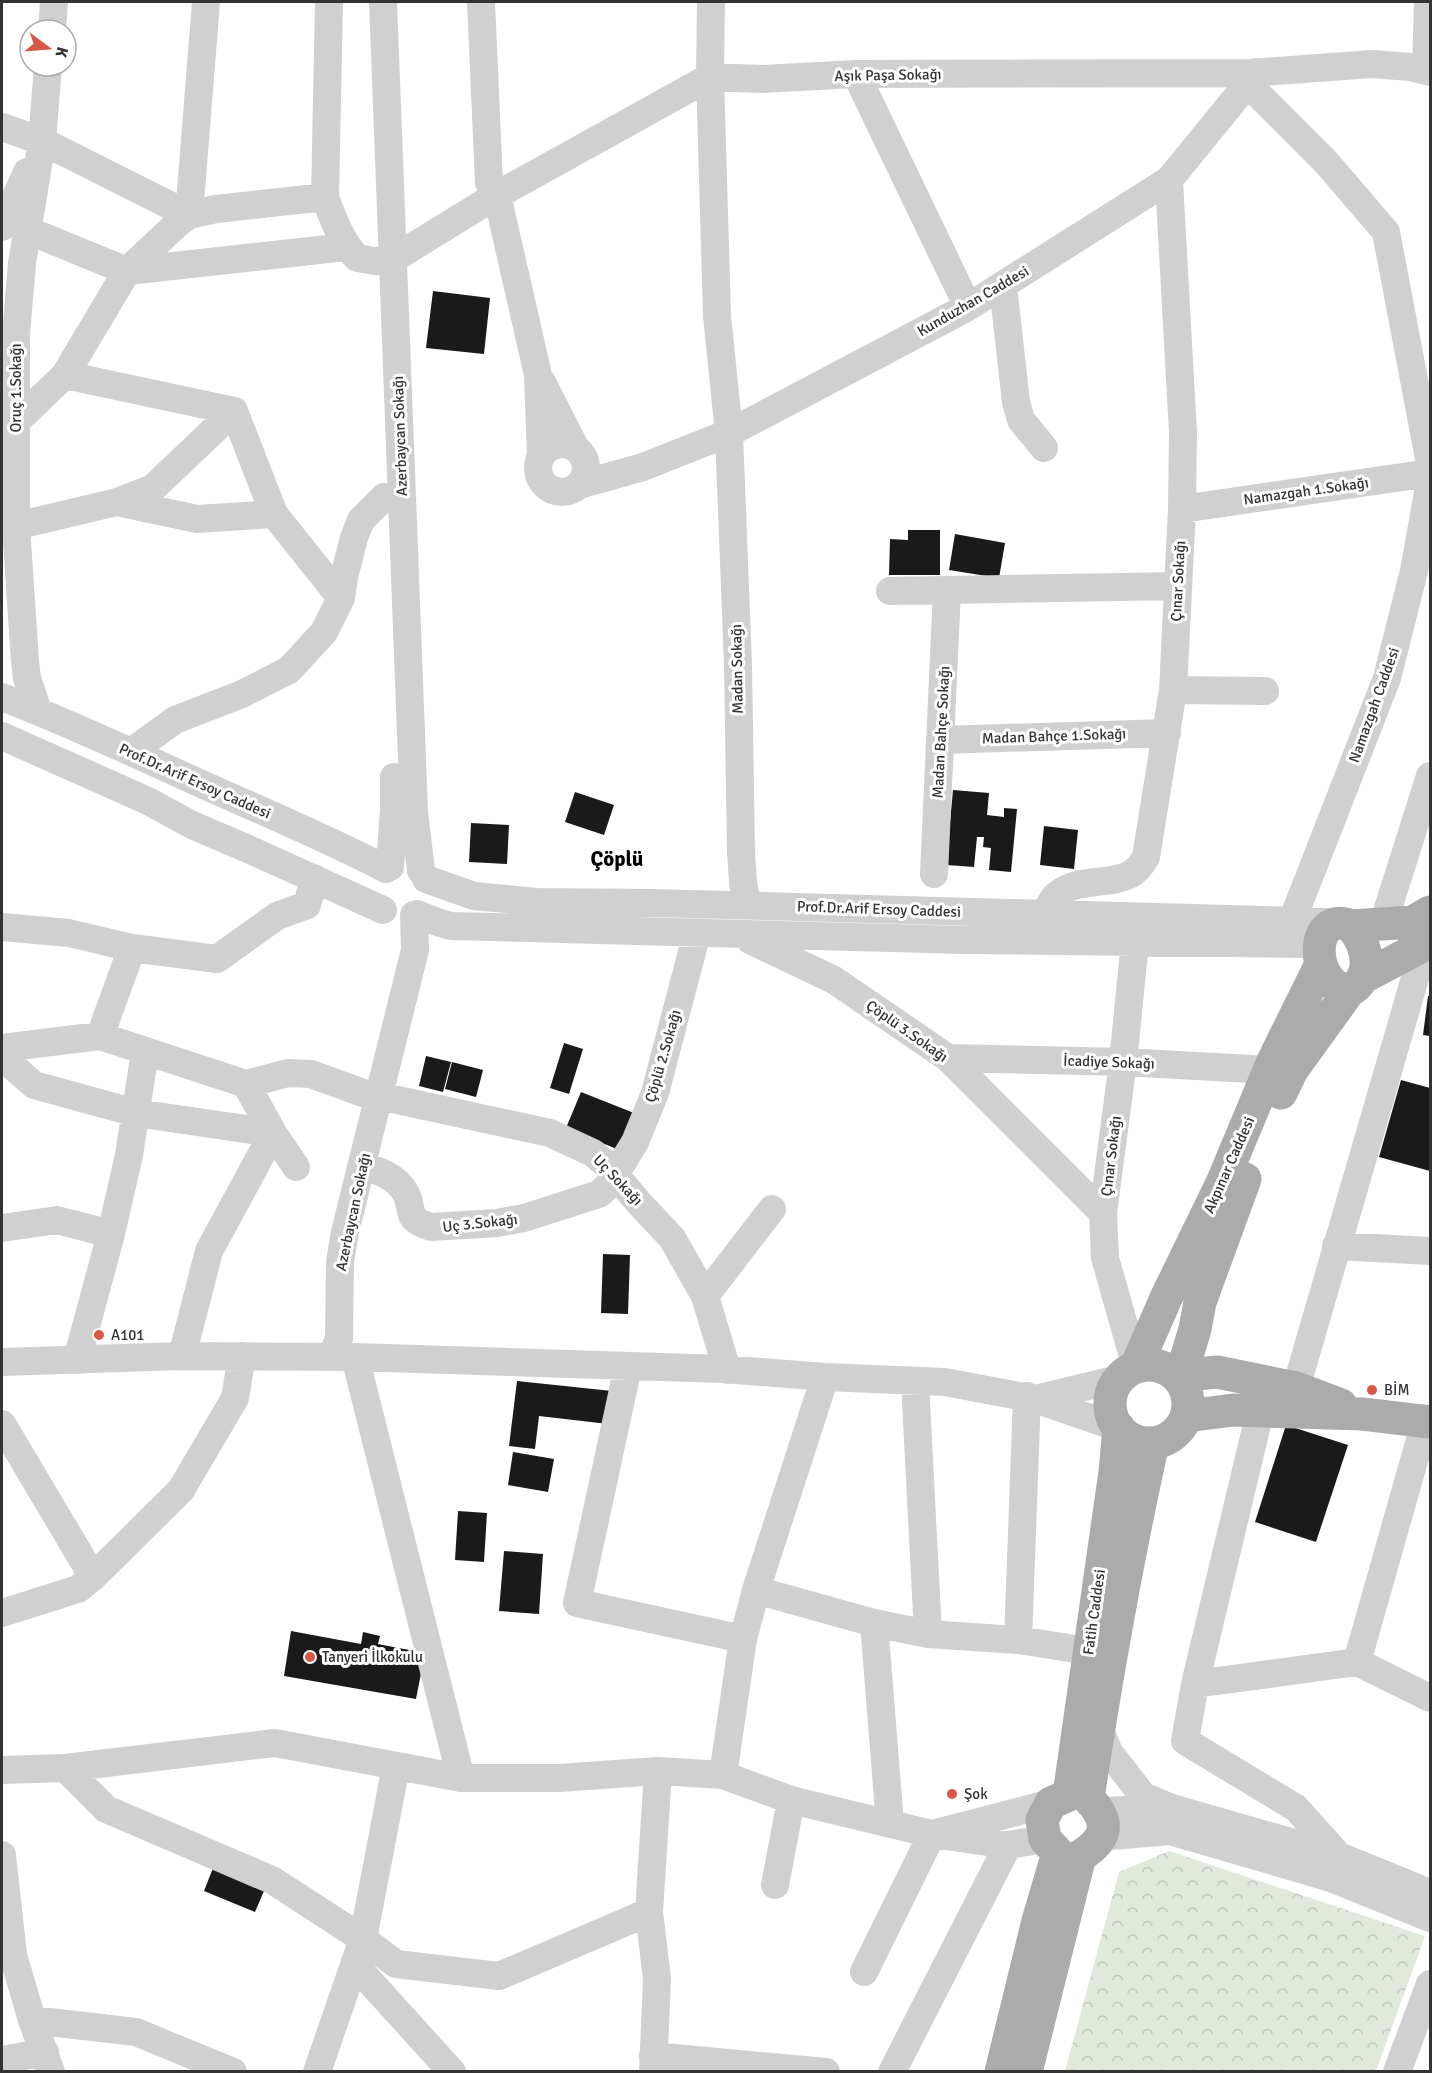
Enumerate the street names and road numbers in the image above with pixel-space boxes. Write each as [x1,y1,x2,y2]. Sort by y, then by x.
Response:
street label: Aşık Paşa Sokağı [834,65,942,85]
street label: Kunduzhan Caddesi [914,262,1032,340]
street label: Oruç 1.Sokağı [7,343,25,433]
street label: Azerbaycan Sokağı [389,376,411,496]
street label: Namazgah 1.Sokağı [1242,473,1370,509]
street label: Çınar Sokağı [1167,540,1189,622]
street label: Madan Sokağı [727,624,747,714]
street label: Namazgah Caddesi [1345,645,1403,765]
street label: Madan Bahçe Sokağı [929,665,953,799]
street label: Madan Bahçe 1.Sokağı [981,724,1127,748]
street label: Prof.Dr.Arif Ersoy Caddesi [116,739,274,823]
street label: Prof.Dr.Arif Ersoy Caddesi [797,897,961,921]
street label: Çöplü 3.Sokağı [863,996,951,1066]
street label: Çöplü 2.Sokağı [641,1008,685,1104]
street label: İcadiye Sokağı [1063,1051,1155,1073]
street label: Akpınar Caddesi [1200,1114,1258,1216]
street label: Çınar Sokağı [1097,1115,1125,1197]
street label: Azerbaycan Sokağı [332,1151,374,1273]
street label: Uç Sokağı [589,1151,647,1209]
street label: Uç 3.Sokağı [441,1210,519,1236]
street label: Fatih Caddesi [1079,1568,1109,1656]

